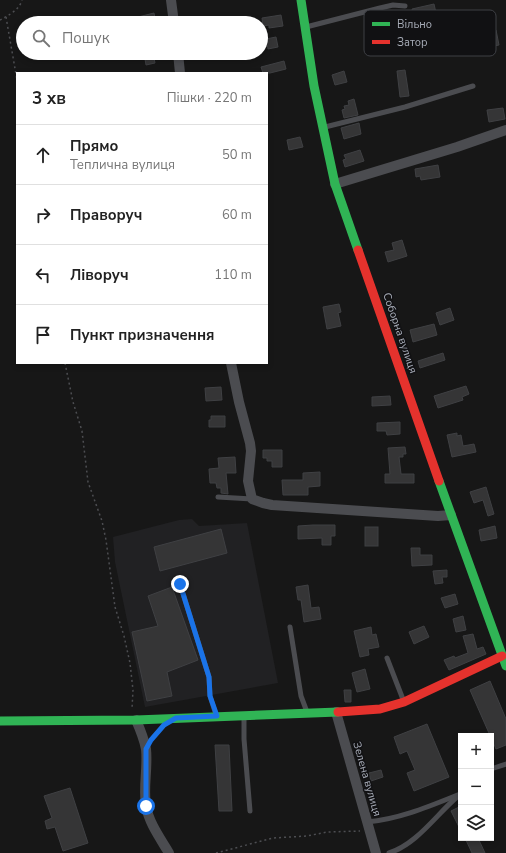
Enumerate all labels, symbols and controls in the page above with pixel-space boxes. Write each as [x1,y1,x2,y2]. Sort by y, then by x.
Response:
legend [364,10,496,56]
search box [16,16,268,60]
text: Вільно [397,17,432,32]
icon: search [30,27,52,49]
text: Пошук [62,28,110,48]
text: Затор [397,35,428,50]
text: 3 хв [32,87,66,110]
text: Пішки · 220 m [167,89,252,107]
text: Прямо [70,136,118,156]
icon: ahead [32,144,54,166]
text: 50 m [222,146,252,164]
text: Теплична вулиця [70,156,175,174]
icon: right [32,204,54,226]
text: Праворуч [70,205,142,225]
text: 60 m [222,206,252,224]
icon: left [32,264,54,286]
text: Ліворуч [70,265,129,285]
text: 110 m [214,266,252,284]
street label: Соборна вулиця [379,291,421,375]
icon: arrive [32,324,54,346]
text: Пункт призначення [70,325,215,345]
route end [171,575,189,593]
map controls [458,733,494,841]
button: + [458,733,494,769]
street label: Зелена вулиця [349,740,385,818]
button: − [458,769,494,805]
route start [137,797,155,815]
button: layers [458,805,494,841]

